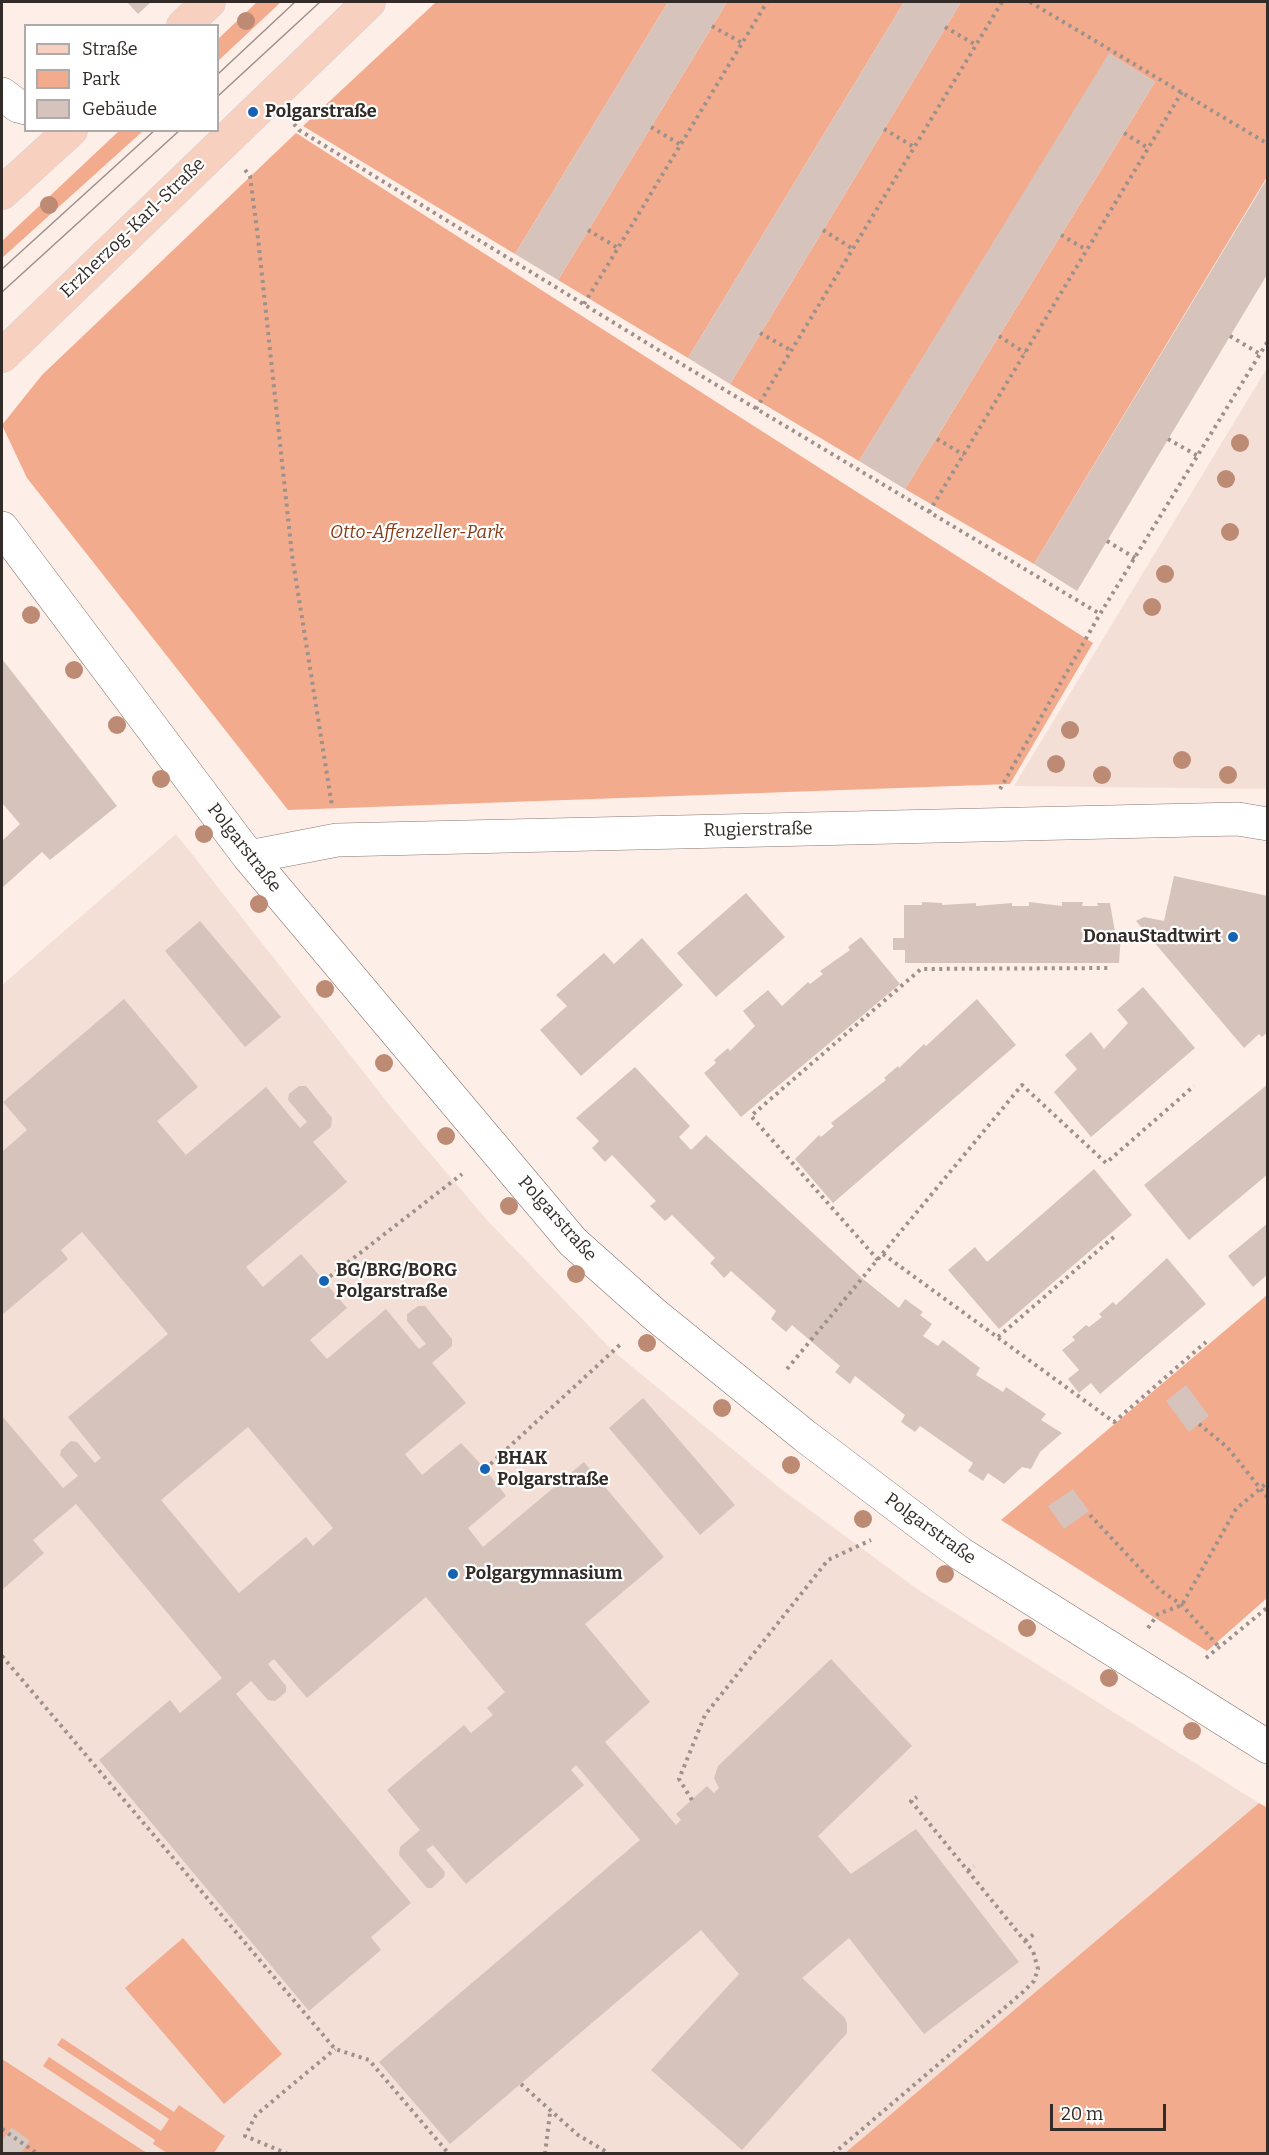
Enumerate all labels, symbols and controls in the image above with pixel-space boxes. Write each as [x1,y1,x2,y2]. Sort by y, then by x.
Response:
legend [24,24,219,132]
text: Straße [82,38,138,60]
text: Park [82,68,120,90]
text: Gebäude [82,98,157,120]
place label: Polgarstraße [265,101,377,123]
marker: Polgarstraße [246,105,260,119]
street label: Erzherzog-Karl-Straße [56,153,210,303]
park label: Otto-Affenzeller-Park [330,522,504,544]
street label: Polgarstraße [203,799,285,897]
street label: Rugierstraße [703,818,813,842]
place label: DonauStadtwirt [1083,926,1221,948]
marker: DonauStadtwirt [1226,930,1240,944]
street label: Polgarstraße [513,1172,601,1266]
place label: BG/BRG/BORG Polgarstraße [336,1260,457,1302]
marker: BG/BRG/BORG Polgarstraße [317,1274,331,1288]
place label: BHAK Polgarstraße [497,1448,609,1490]
marker: BHAK Polgarstraße [478,1462,492,1476]
street label: Polgarstraße [880,1489,980,1569]
place label: Polgargymnasium [465,1563,622,1585]
marker: Polgargymnasium [446,1567,460,1581]
scale bar [1053,2092,1168,2130]
text: 20 m [1061,2103,1103,2125]

